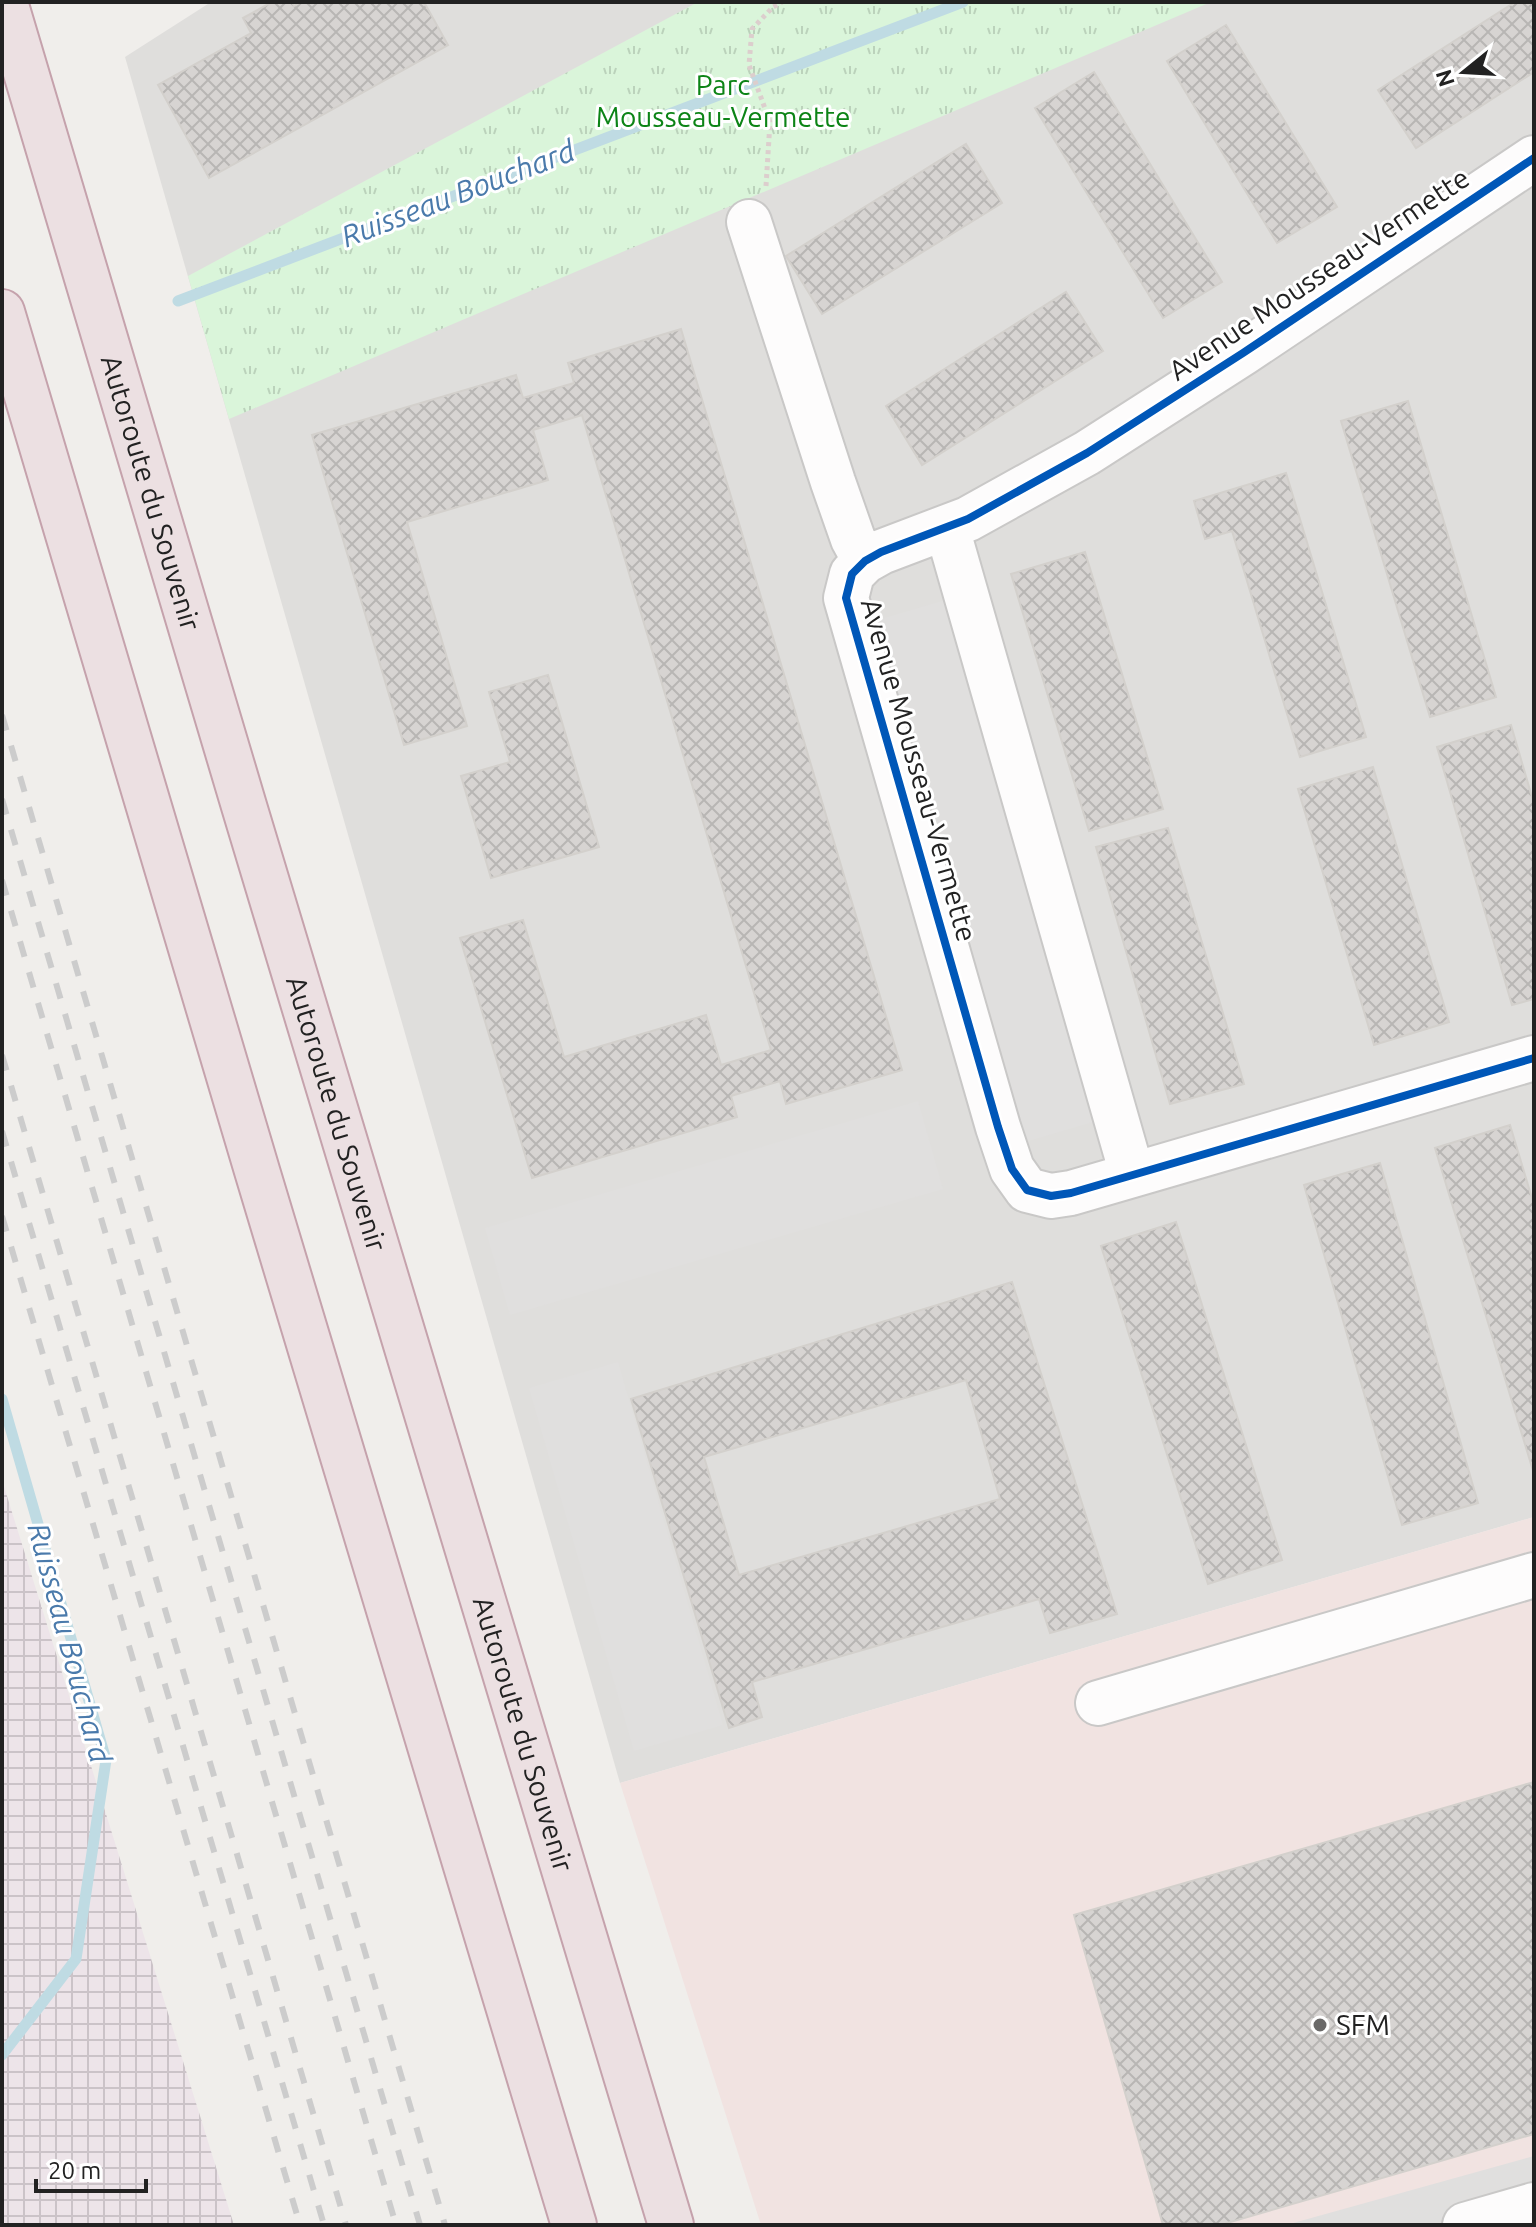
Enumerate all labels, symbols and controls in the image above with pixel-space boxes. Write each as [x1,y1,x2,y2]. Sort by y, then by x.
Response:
north arrow [1424,32,1504,112]
text: N [1430,67,1459,90]
park label: Parc Mousseau-Vermette [596,69,850,132]
water label: Ruisseau Bouchard [336,132,580,253]
street label: Avenue Mousseau-Vermette [1163,161,1475,386]
street label: Autoroute du Souvenir [96,351,207,634]
street label: Avenue Mousseau-Vermette [856,595,983,945]
street label: Autoroute du Souvenir [281,972,393,1255]
water label: Ruisseau Bouchard [22,1519,119,1768]
street label: Autoroute du Souvenir [468,1593,580,1876]
place label: SFM [1336,2009,1390,2040]
marker: SFM [1311,2016,1329,2034]
scale bar [36,2143,146,2193]
text: 20 m [48,2157,101,2184]

